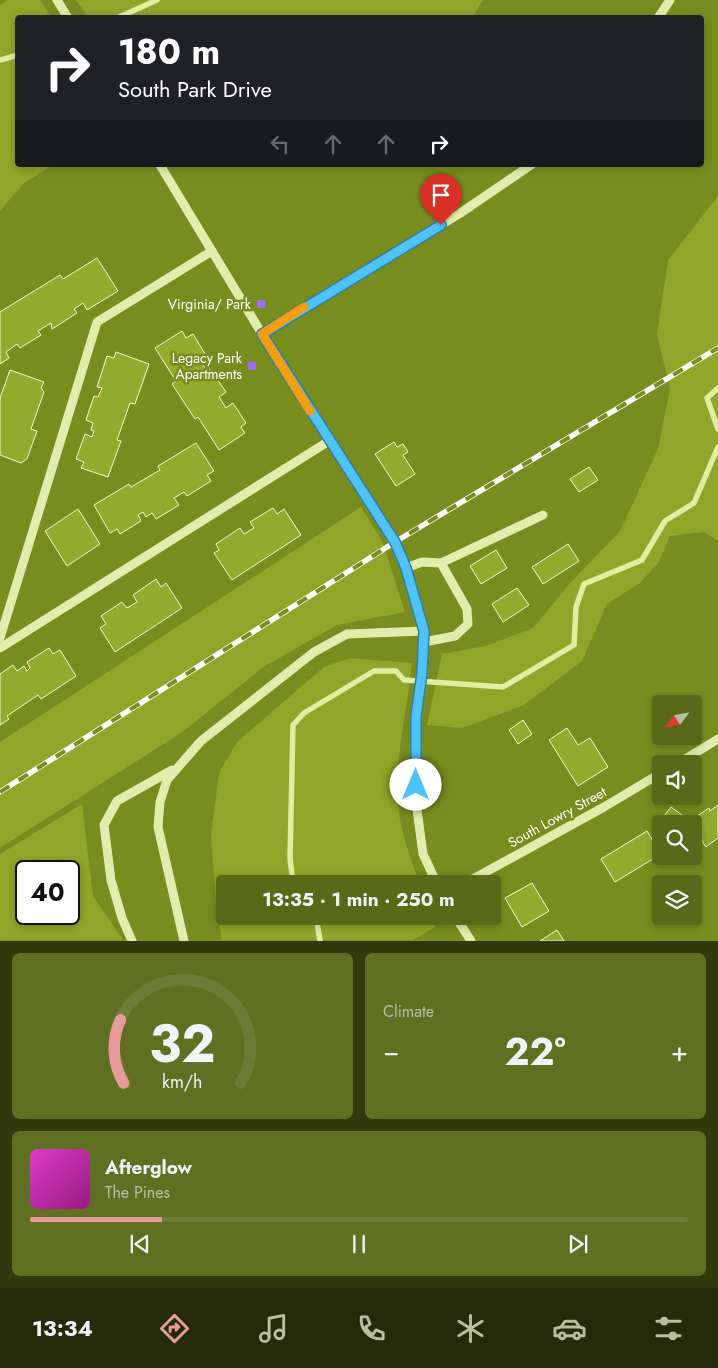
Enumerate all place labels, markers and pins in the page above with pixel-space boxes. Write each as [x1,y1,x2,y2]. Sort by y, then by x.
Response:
pin [420,174,462,225]
place label: Virginia/ Park [168,294,252,314]
marker: Virginia/ Park [255,298,267,310]
place label: Legacy Park Apartments [172,348,243,384]
marker: Legacy Park Apartments [246,360,258,372]

